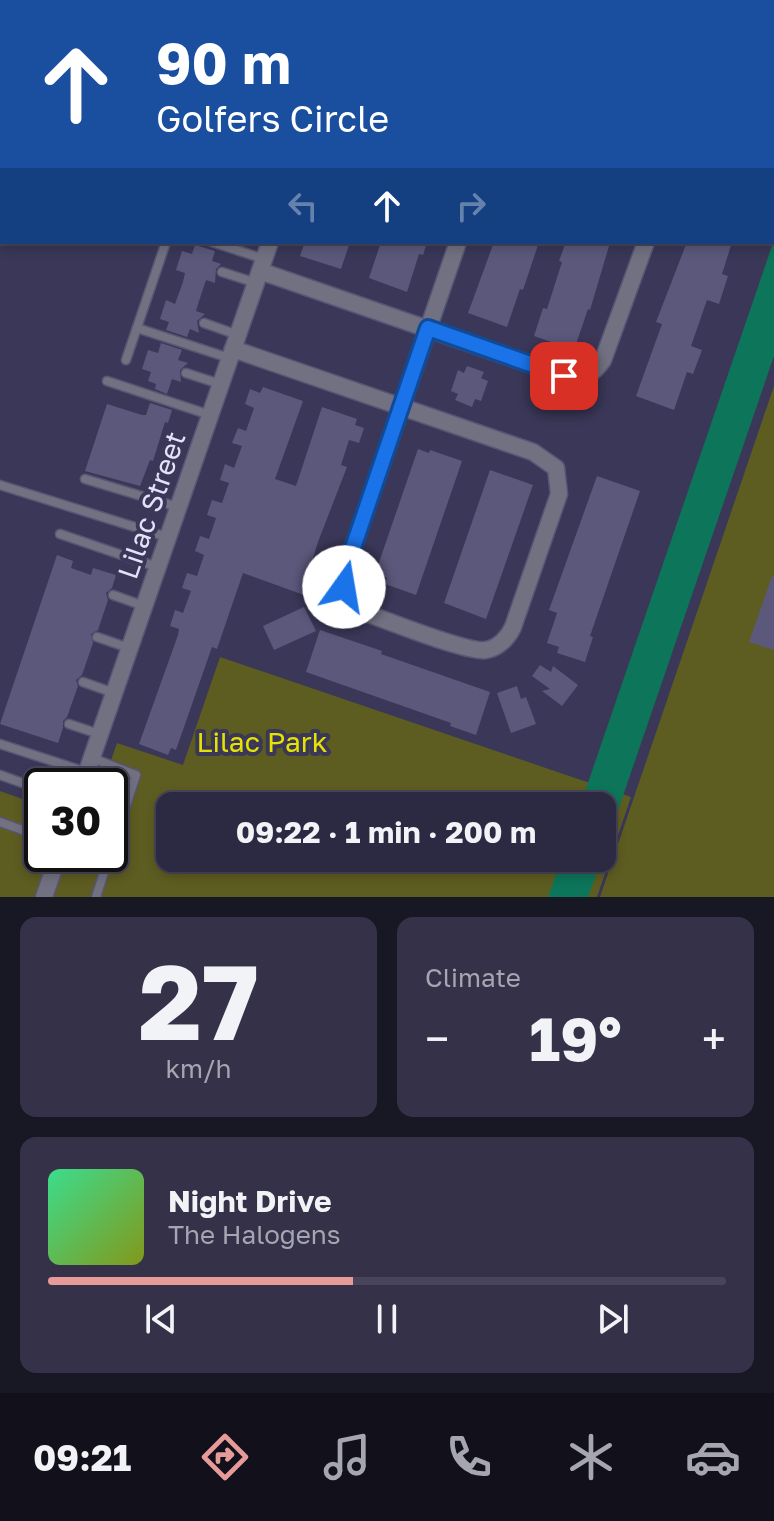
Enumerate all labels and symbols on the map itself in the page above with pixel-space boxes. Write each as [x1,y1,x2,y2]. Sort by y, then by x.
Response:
pin [530,342,598,410]
street label: Lilac Street [110,427,192,583]
position arrow [302,545,386,629]
park label: Lilac Park [196,725,328,758]
speed limit sign: 30 [24,768,128,872]

